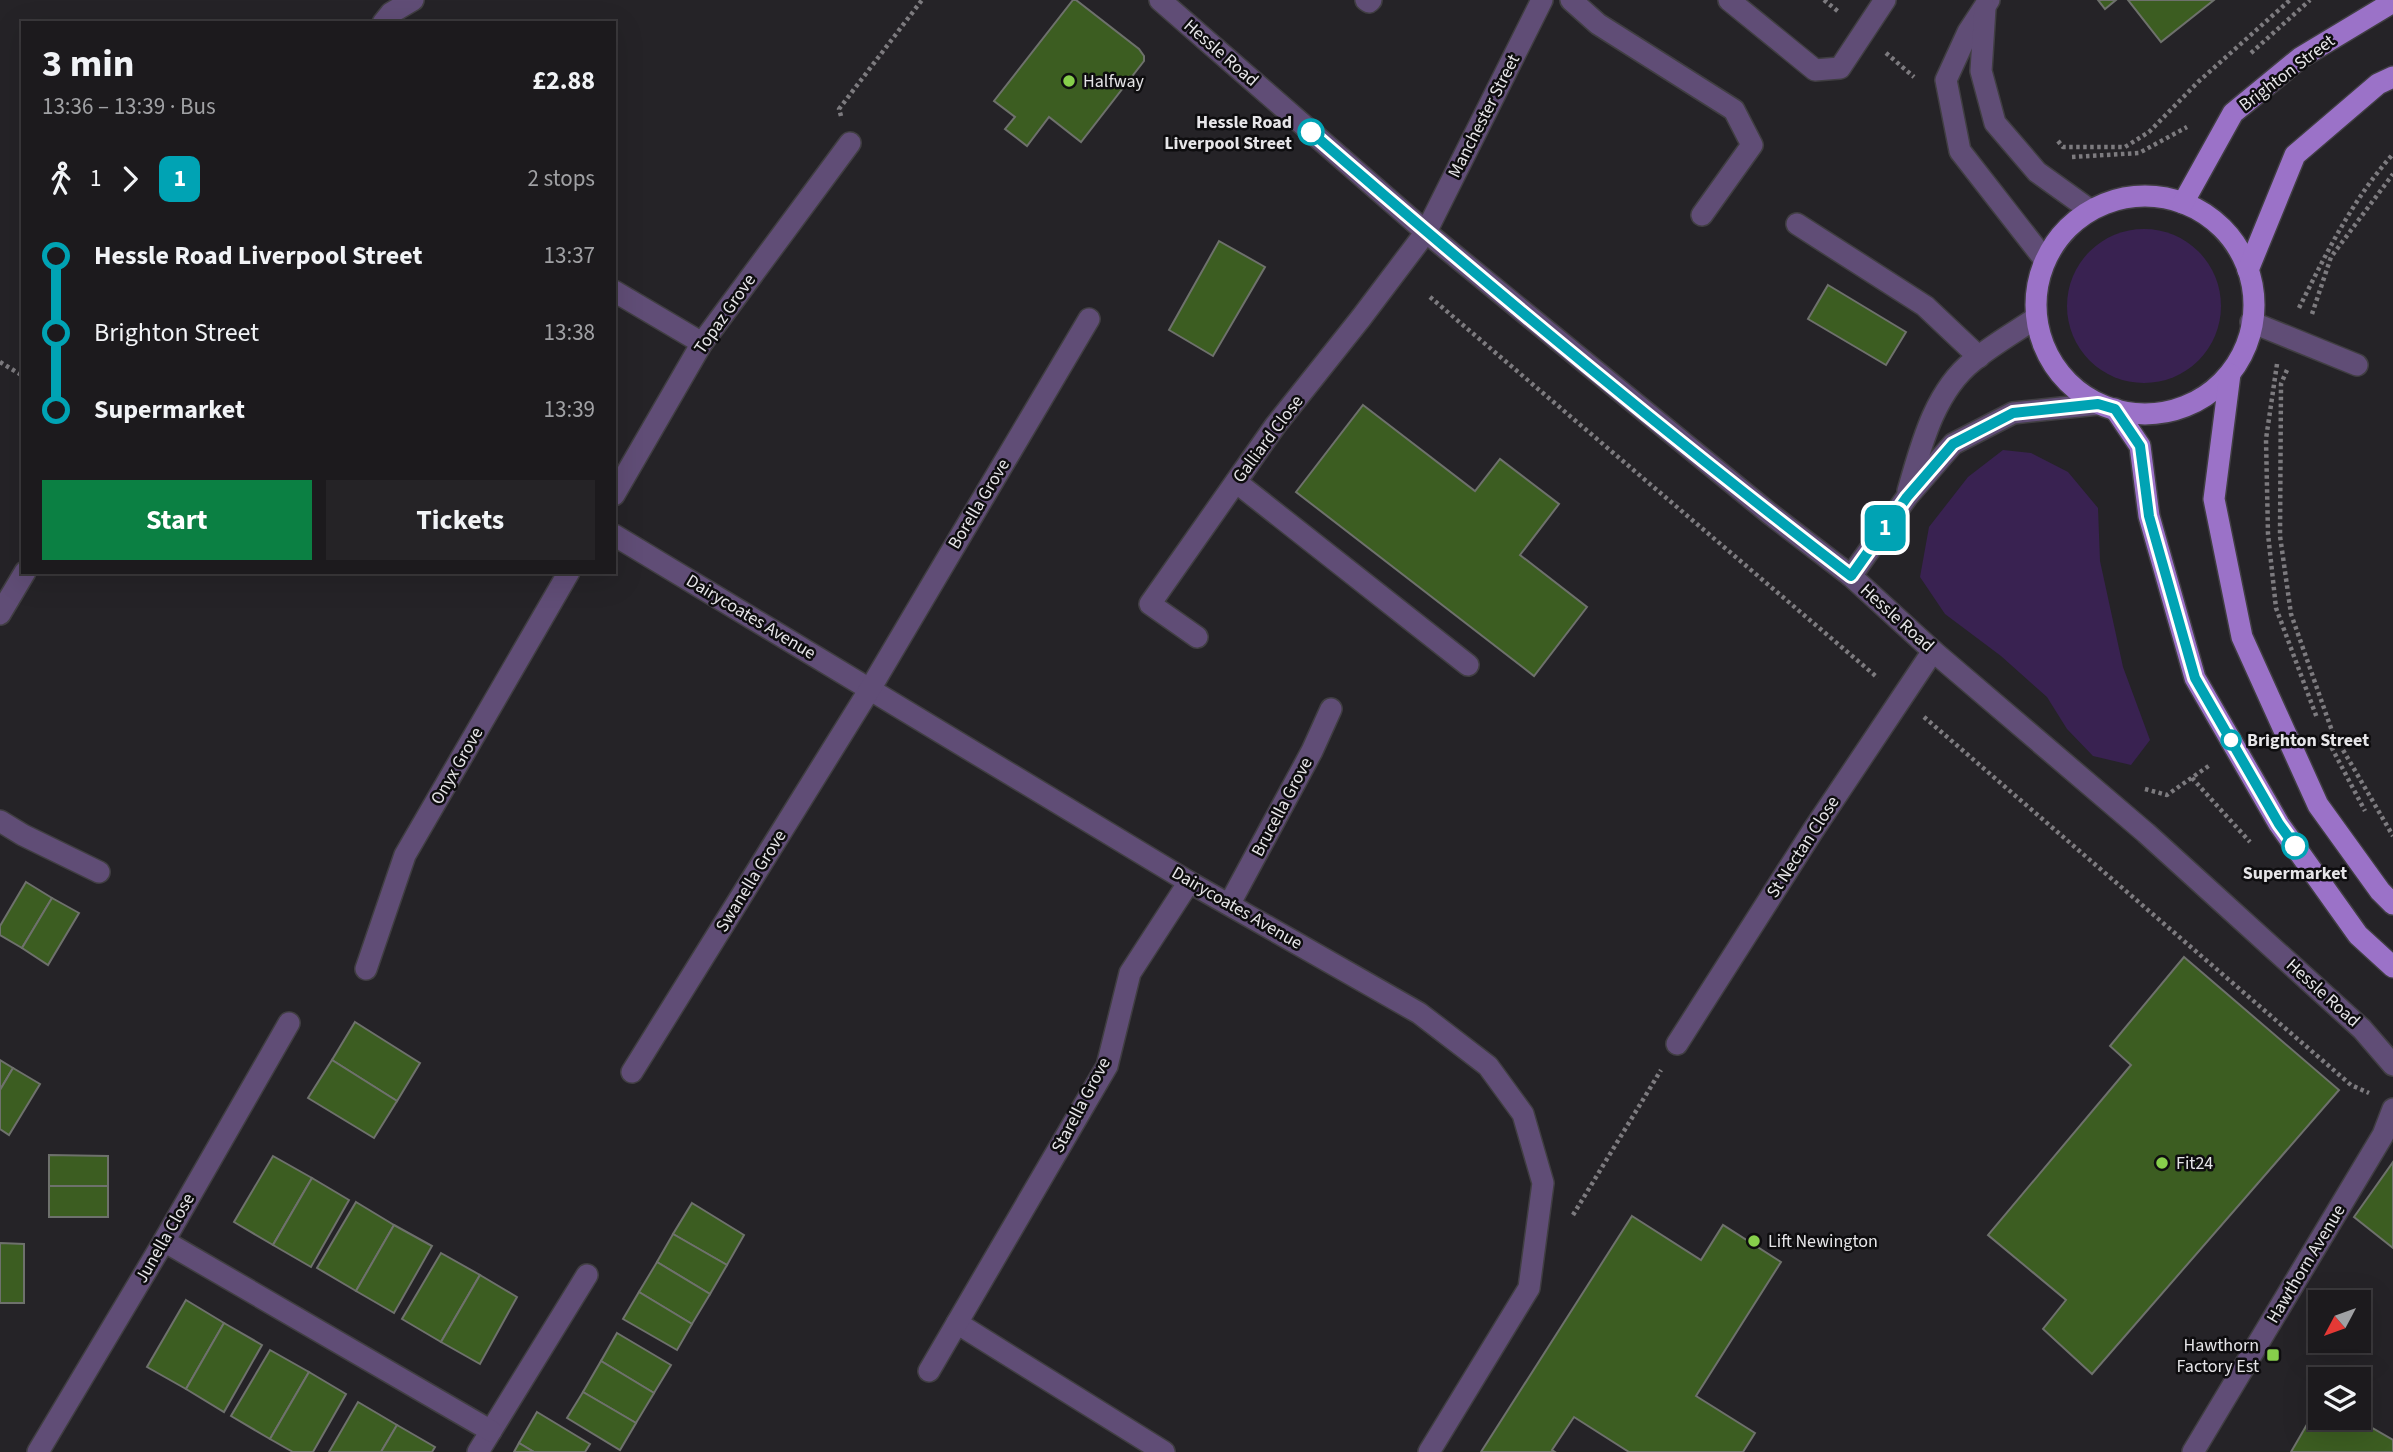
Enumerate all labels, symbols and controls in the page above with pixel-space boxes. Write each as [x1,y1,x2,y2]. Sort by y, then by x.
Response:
street label: Hessle Road [1178,14,1264,92]
street label: Brighton Street [2234,29,2340,117]
text: 3 min [42,37,134,91]
street label: Manchester Street [1442,50,1526,182]
text: £2.88 [532,62,595,99]
place label: Halfway [1083,69,1144,94]
marker: Halfway [1061,73,1077,89]
text: 13:36 – 13:39 · Bus [42,90,216,123]
place label: Hessle Road Liverpool Street [1164,110,1292,156]
marker: Hessle Road Liverpool Street [1298,119,1324,145]
icon: walk [42,160,80,198]
icon: forward [111,160,149,198]
text: 1 [173,161,186,196]
text: 1 [90,162,101,195]
text: 2 stops [528,162,595,195]
text: Hessle Road Liverpool Street [94,237,422,274]
text: 13:37 [544,239,595,272]
street label: Topaz Grove [688,269,762,359]
text: Brighton Street [94,314,259,351]
text: 13:38 [544,316,595,349]
street label: Galliard Close [1227,390,1309,488]
text: Supermarket [94,391,245,428]
text: 13:39 [544,393,595,426]
street label: Borella Grove [942,454,1016,554]
button: Start [42,480,312,560]
button: Tickets [326,480,595,560]
line badge: 1 [1862,505,1908,551]
text: 1 [1879,510,1891,545]
street label: Dairycoates Avenue [681,568,821,666]
street label: Hessle Road [1855,578,1939,658]
street label: Onyx Grove [425,723,489,809]
place label: Brighton Street [2247,728,2369,753]
marker: Brighton Street [2221,730,2241,750]
street label: Brucella Grove [1245,753,1319,861]
street label: St Nectan Close [1761,791,1845,903]
street label: Swanella Grove [710,825,792,937]
marker: Supermarket [2282,833,2308,859]
street label: Dairycoates Avenue [1167,860,1307,956]
place label: Supermarket [2243,861,2347,886]
street label: Hessle Road [2281,953,2365,1033]
street label: Starella Grove [1045,1053,1117,1157]
place label: Fit24 [2176,1151,2213,1176]
marker: Fit24 [2154,1155,2170,1171]
street label: Junella Close [129,1188,201,1288]
street label: Hawthorn Avenue [2261,1200,2351,1328]
place label: Lift Newington [1768,1229,1878,1254]
marker: Lift Newington [1746,1233,1762,1249]
north arrow [2308,1290,2371,1353]
map controls [2308,1290,2371,1430]
place label: Hawthorn Factory Est [2177,1333,2259,1379]
marker: Hawthorn Factory Est [2265,1347,2281,1363]
button: layers [2308,1367,2371,1430]

